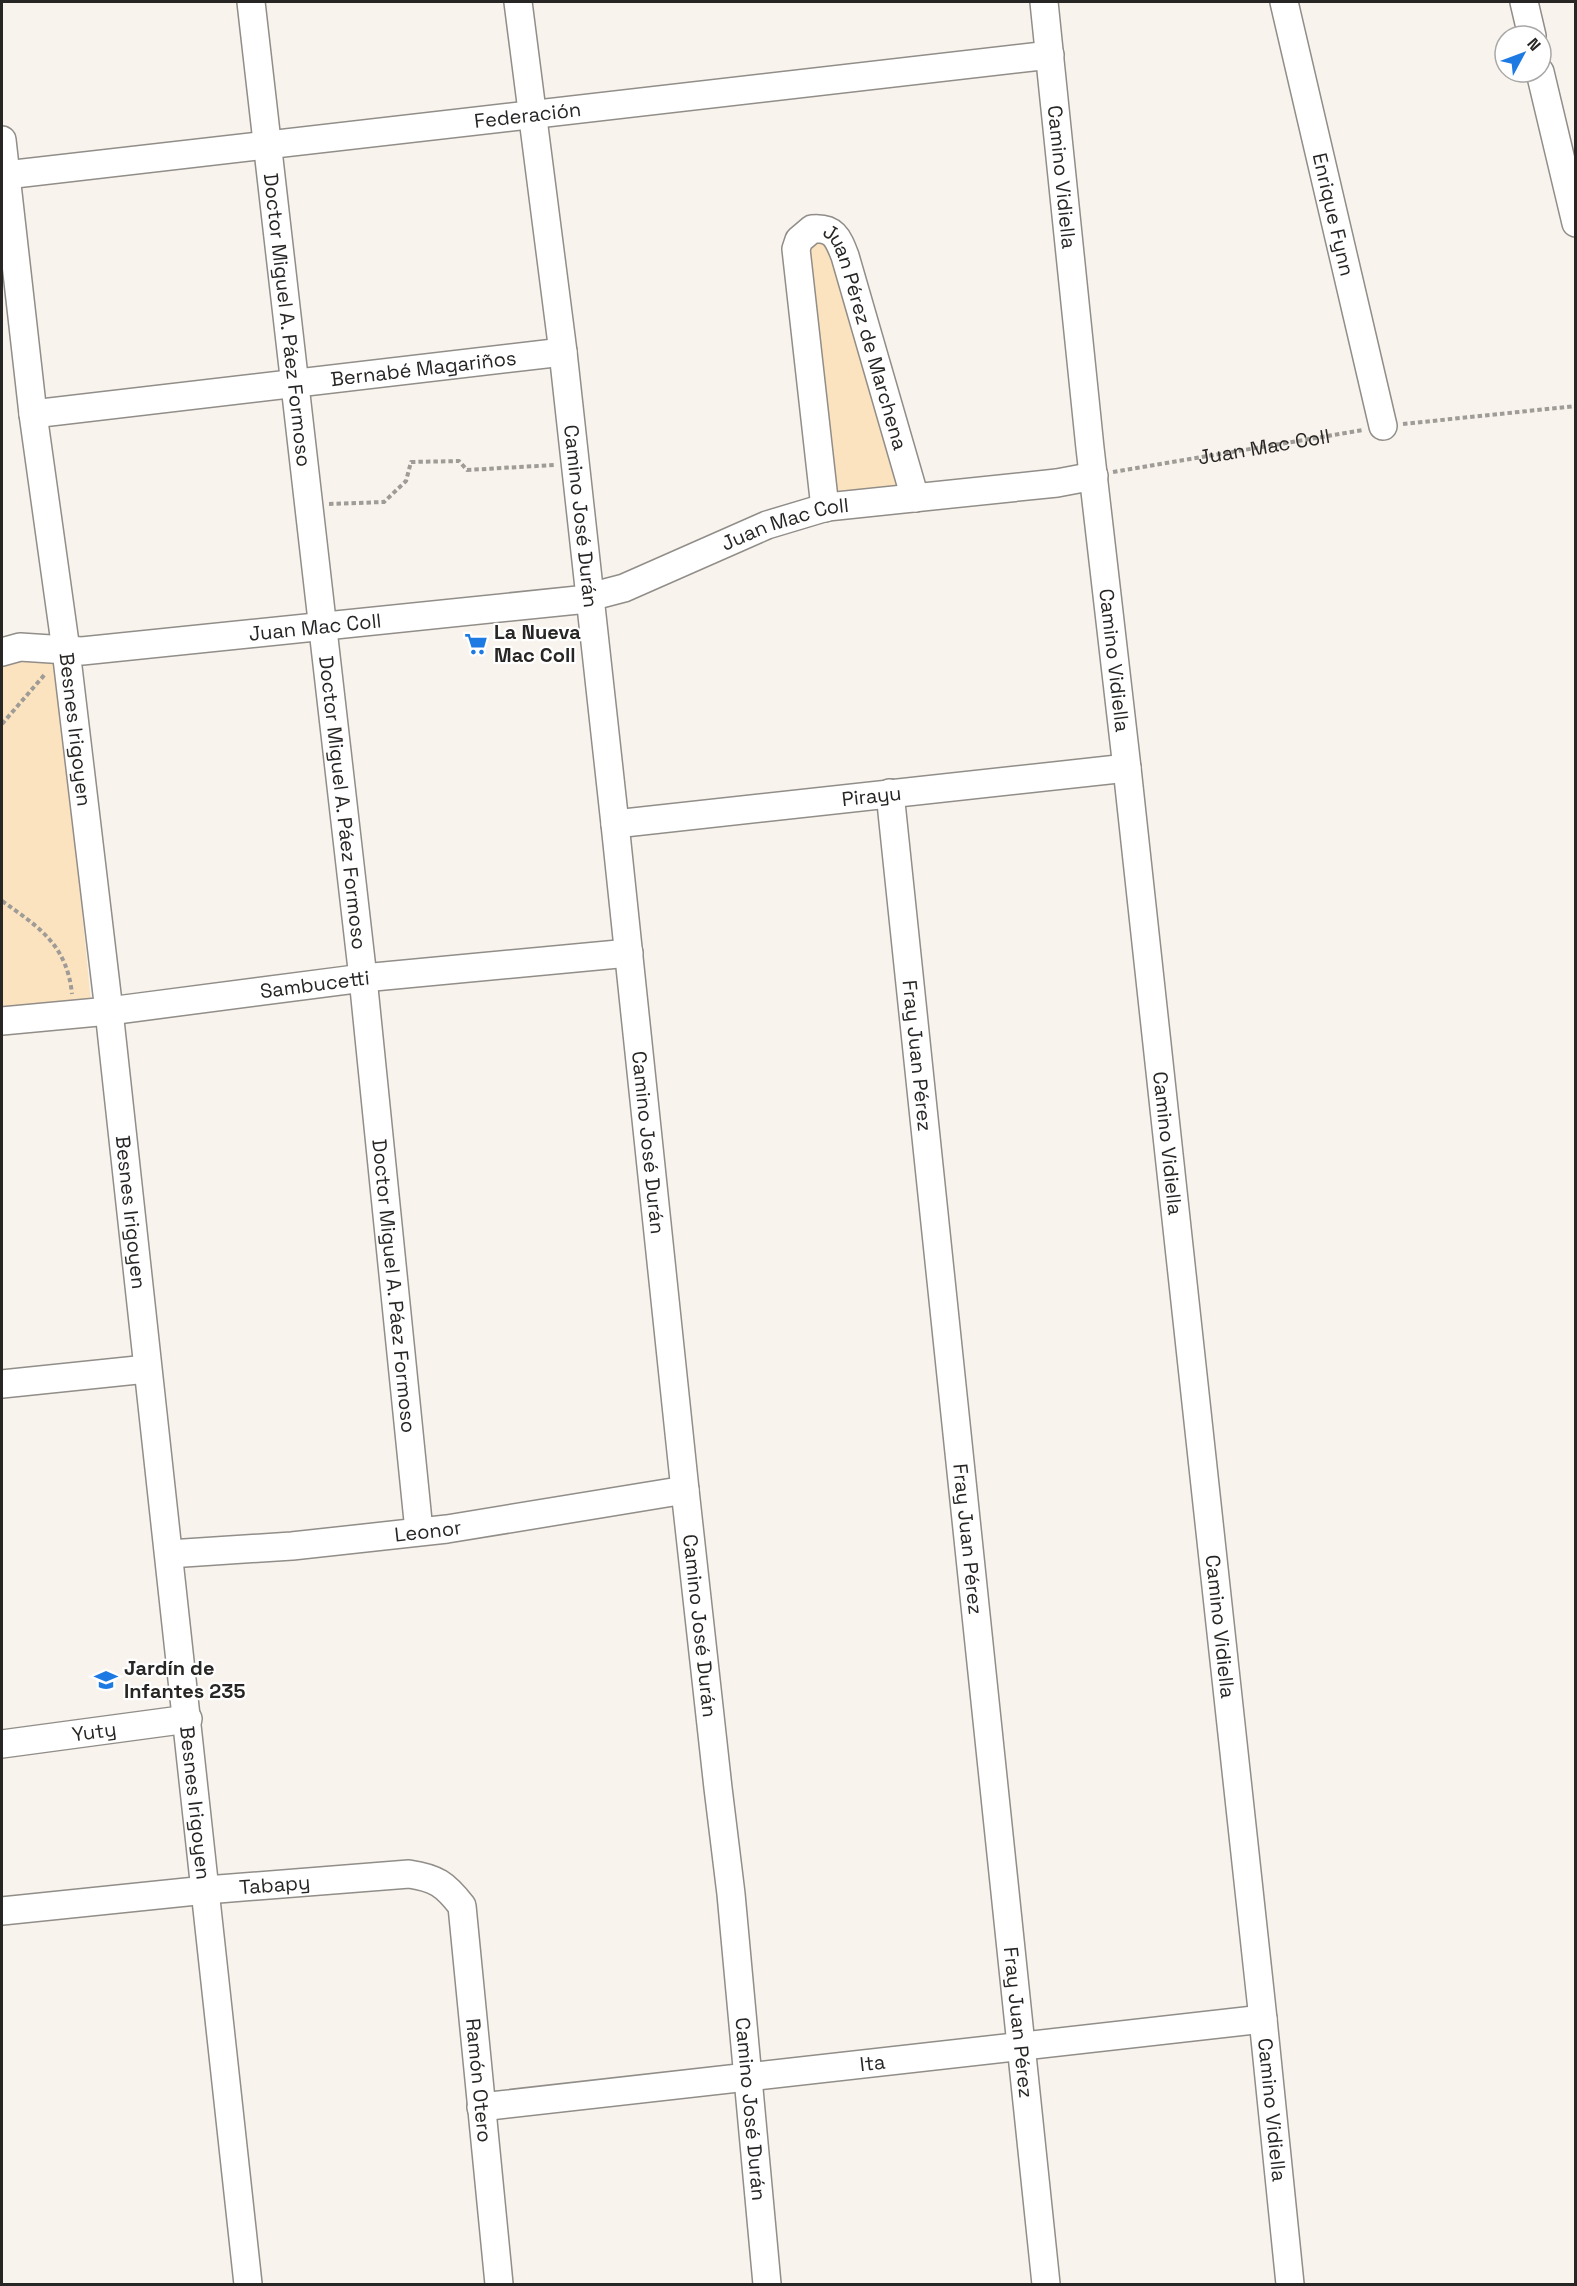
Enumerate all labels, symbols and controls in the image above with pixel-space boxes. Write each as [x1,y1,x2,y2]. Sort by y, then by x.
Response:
north arrow [1493,24,1553,84]
text: N [1522,34,1545,55]
street label: Federación [473,96,582,134]
street label: Camino Vidiella [1042,104,1082,250]
street label: Enrique Fynn [1307,150,1361,278]
street label: Doctor Miguel A. Páez Formoso [258,172,317,468]
street label: Juan Pérez de Marchena [819,218,913,453]
street label: Bernabé Magariños [329,345,518,392]
street label: Camino José Durán [558,423,604,609]
street label: Juan Mac Coll [1196,423,1332,471]
street label: Juan Mac Coll [717,492,850,557]
street label: Camino Vidiella [1093,587,1136,733]
street label: Juan Mac Coll [247,607,383,647]
place label: La Nueva Mac Coll [494,619,581,668]
supermarket icon: La Nueva Mac Coll [463,631,489,657]
street label: Besnes Irigoyen [53,651,97,808]
street label: Doctor Miguel A. Páez Formoso [313,655,373,951]
street label: Pirayu [840,780,903,812]
street label: Sambucetti [258,964,371,1004]
street label: Fray Juan Pérez [897,979,938,1132]
street label: Camino José Durán [626,1050,671,1235]
street label: Camino Vidiella [1147,1070,1189,1216]
street label: Besnes Irigoyen [110,1134,152,1290]
street label: Doctor Miguel A. Páez Formoso [366,1138,422,1434]
street label: Fray Juan Pérez [947,1462,989,1616]
street label: Leonor [393,1514,463,1548]
street label: Camino José Durán [677,1533,723,1719]
street label: Camino Vidiella [1200,1553,1241,1700]
place label: Jardín de Infantes 235 [124,1655,245,1704]
school or university icon: Jardín de Infantes 235 [93,1667,119,1693]
street label: Yuty [70,1716,118,1747]
street label: Besnes Irigoyen [174,1725,217,1881]
street label: Tabapy [238,1869,311,1900]
street label: Fray Juan Pérez [998,1945,1039,2099]
street label: Camino José Durán [729,2016,772,2202]
street label: Ramón Otero [460,2017,498,2144]
street label: Camino Vidiella [1252,2037,1292,2183]
street label: Ita [858,2049,887,2077]

